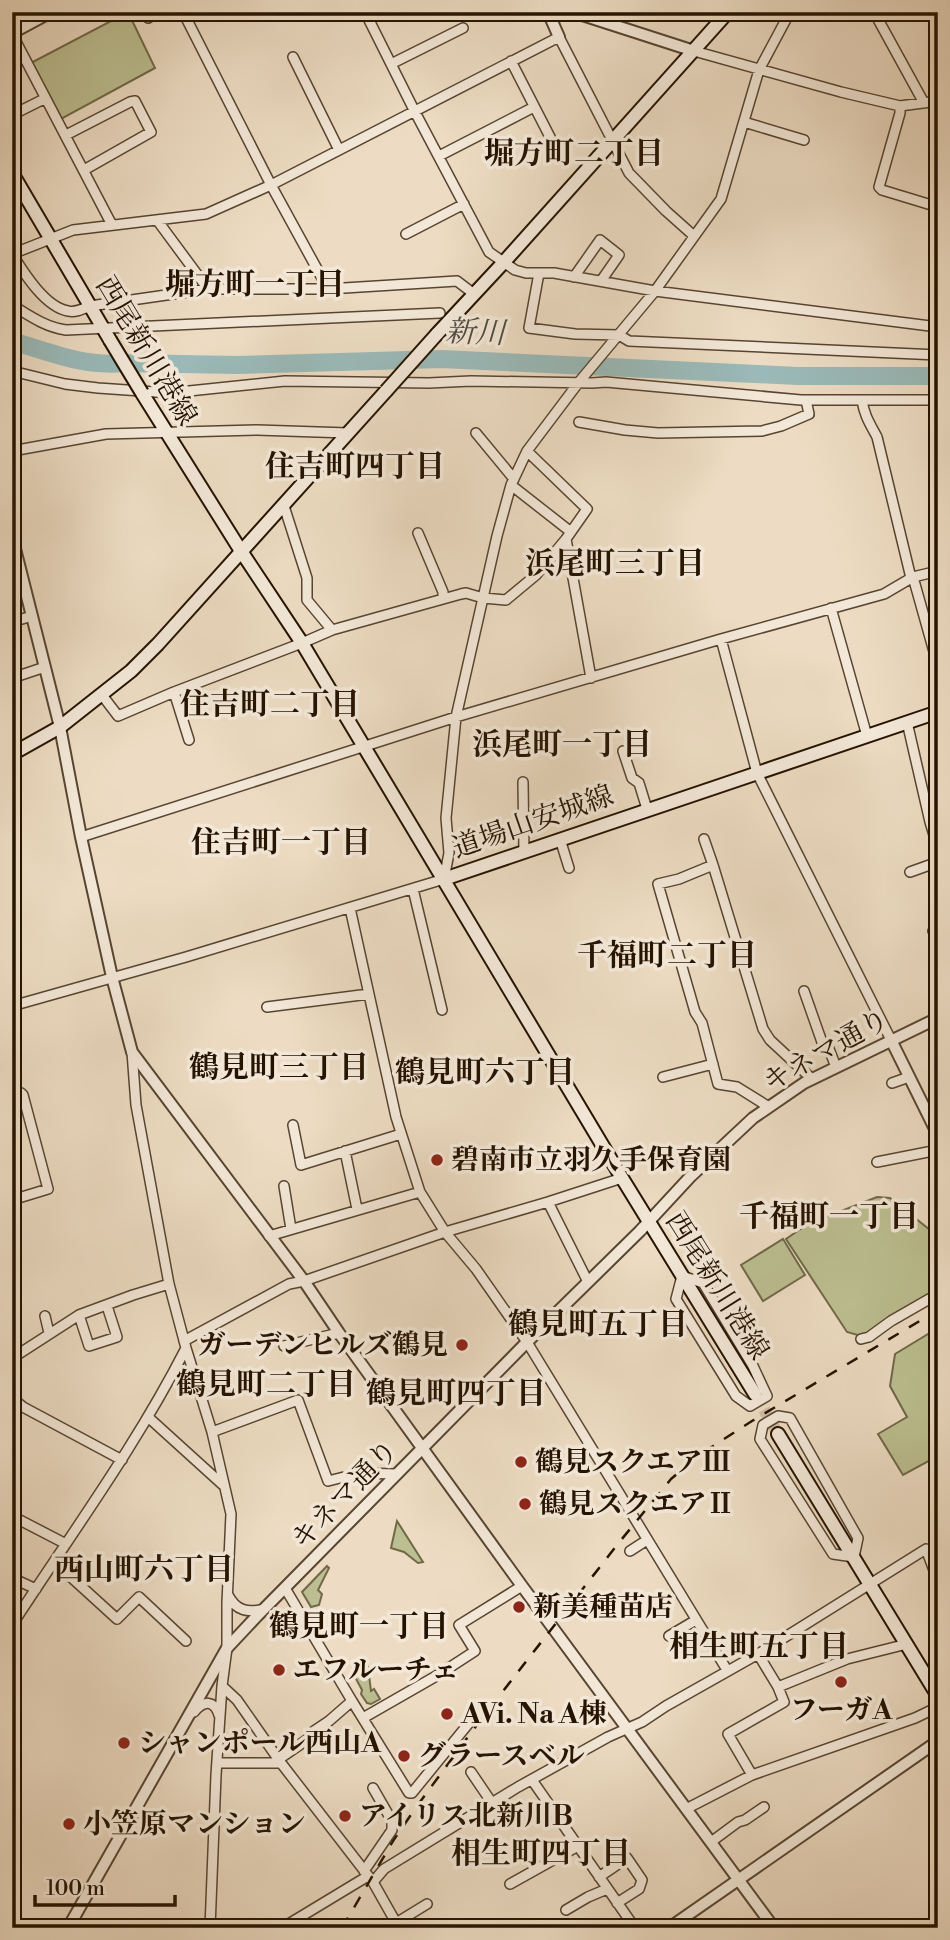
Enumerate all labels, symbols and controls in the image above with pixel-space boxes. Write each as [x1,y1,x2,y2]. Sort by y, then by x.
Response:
district label: 堀方町二丁目 [484,135,664,173]
district label: 堀方町一丁目 [165,266,345,304]
street label: 西尾新川港線 [88,270,204,432]
water label: 新川 [444,313,509,353]
district label: 住吉町四丁目 [265,448,445,486]
district label: 浜尾町三丁目 [525,545,705,583]
district label: 住吉町二丁目 [180,686,360,724]
district label: 浜尾町一丁目 [472,726,652,764]
street label: 道場山安城線 [448,778,618,866]
district label: 住吉町一丁目 [191,824,371,862]
district label: 千福町二丁目 [577,937,757,975]
street label: キネマ通り [757,1002,895,1100]
district label: 鶴見町三丁目 [189,1049,369,1087]
district label: 鶴見町六丁目 [395,1054,575,1092]
place label: 碧南市立羽久手保育園 [451,1143,731,1178]
marker: 碧南市立羽久手保育園 [429,1152,445,1168]
district label: 千福町一丁目 [739,1198,919,1236]
street label: 西尾新川港線 [658,1205,776,1367]
district label: 鶴見町五丁目 [508,1306,688,1344]
place label: ガーデンヒルズ鶴見 [197,1328,448,1363]
marker: ガーデンヒルズ鶴見 [454,1337,470,1353]
district label: 鶴見町二丁目 [176,1366,356,1404]
district label: 鶴見町四丁目 [366,1375,546,1413]
street label: キネマ通り [284,1433,406,1557]
place label: 鶴見スクエアⅢ [535,1445,730,1480]
marker: 鶴見スクエアⅢ [513,1454,529,1470]
place label: 鶴見スクエアⅡ [539,1487,734,1522]
marker: 鶴見スクエアⅡ [517,1496,533,1512]
district label: 西山町六丁目 [54,1551,234,1589]
place label: 新美種苗店 [533,1590,673,1625]
marker: 新美種苗店 [511,1599,527,1615]
district label: 鶴見町一丁目 [269,1608,449,1646]
district label: 相生町五丁目 [669,1628,849,1666]
place label: エフルーチェ [293,1653,459,1688]
marker: エフルーチェ [271,1662,287,1678]
marker: フーガA [833,1674,849,1690]
place label: フーガA [790,1693,893,1728]
place label: AVi. Na A棟 [460,1697,607,1732]
marker: AVi. Na A棟 [439,1706,455,1722]
place label: シャンポール西山A [138,1726,382,1761]
marker: シャンポール西山A [116,1735,132,1751]
place label: グラースベル [418,1739,585,1774]
marker: グラースベル [396,1748,412,1764]
place label: アイリス北新川B [359,1799,573,1834]
place label: 小笠原マンション [83,1807,306,1842]
marker: アイリス北新川B [337,1808,353,1824]
marker: 小笠原マンション [61,1816,77,1832]
district label: 相生町四丁目 [451,1835,631,1873]
scale bar [35,1863,175,1907]
text: 100 m [46,1876,105,1902]

